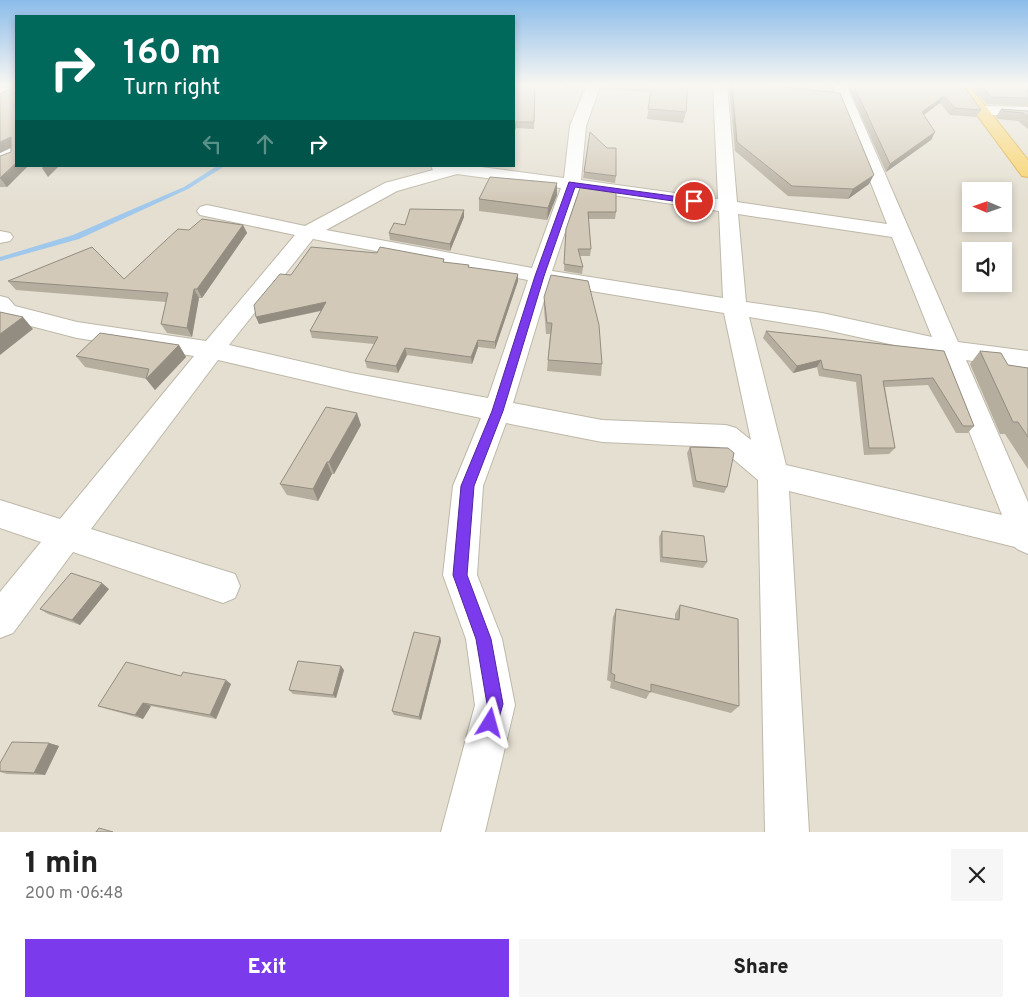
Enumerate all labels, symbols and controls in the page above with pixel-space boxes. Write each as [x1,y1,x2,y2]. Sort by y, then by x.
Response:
text: 160 m [123,32,221,76]
icon: right [40,35,105,100]
text: Turn right [123,75,220,102]
icon: left [198,130,226,158]
icon: ahead [251,130,279,158]
icon: right [304,130,332,158]
pin [673,180,715,222]
north arrow [962,182,1012,232]
map controls [962,182,1012,292]
icon: arrive [680,187,708,215]
button: sound [962,242,1012,292]
position arrow [463,696,515,748]
text: 1 min [25,846,98,883]
button: close [951,849,1003,901]
text: 200 m · 06:48 [25,884,123,904]
button: Exit [25,939,509,997]
button: Share [519,939,1003,997]

